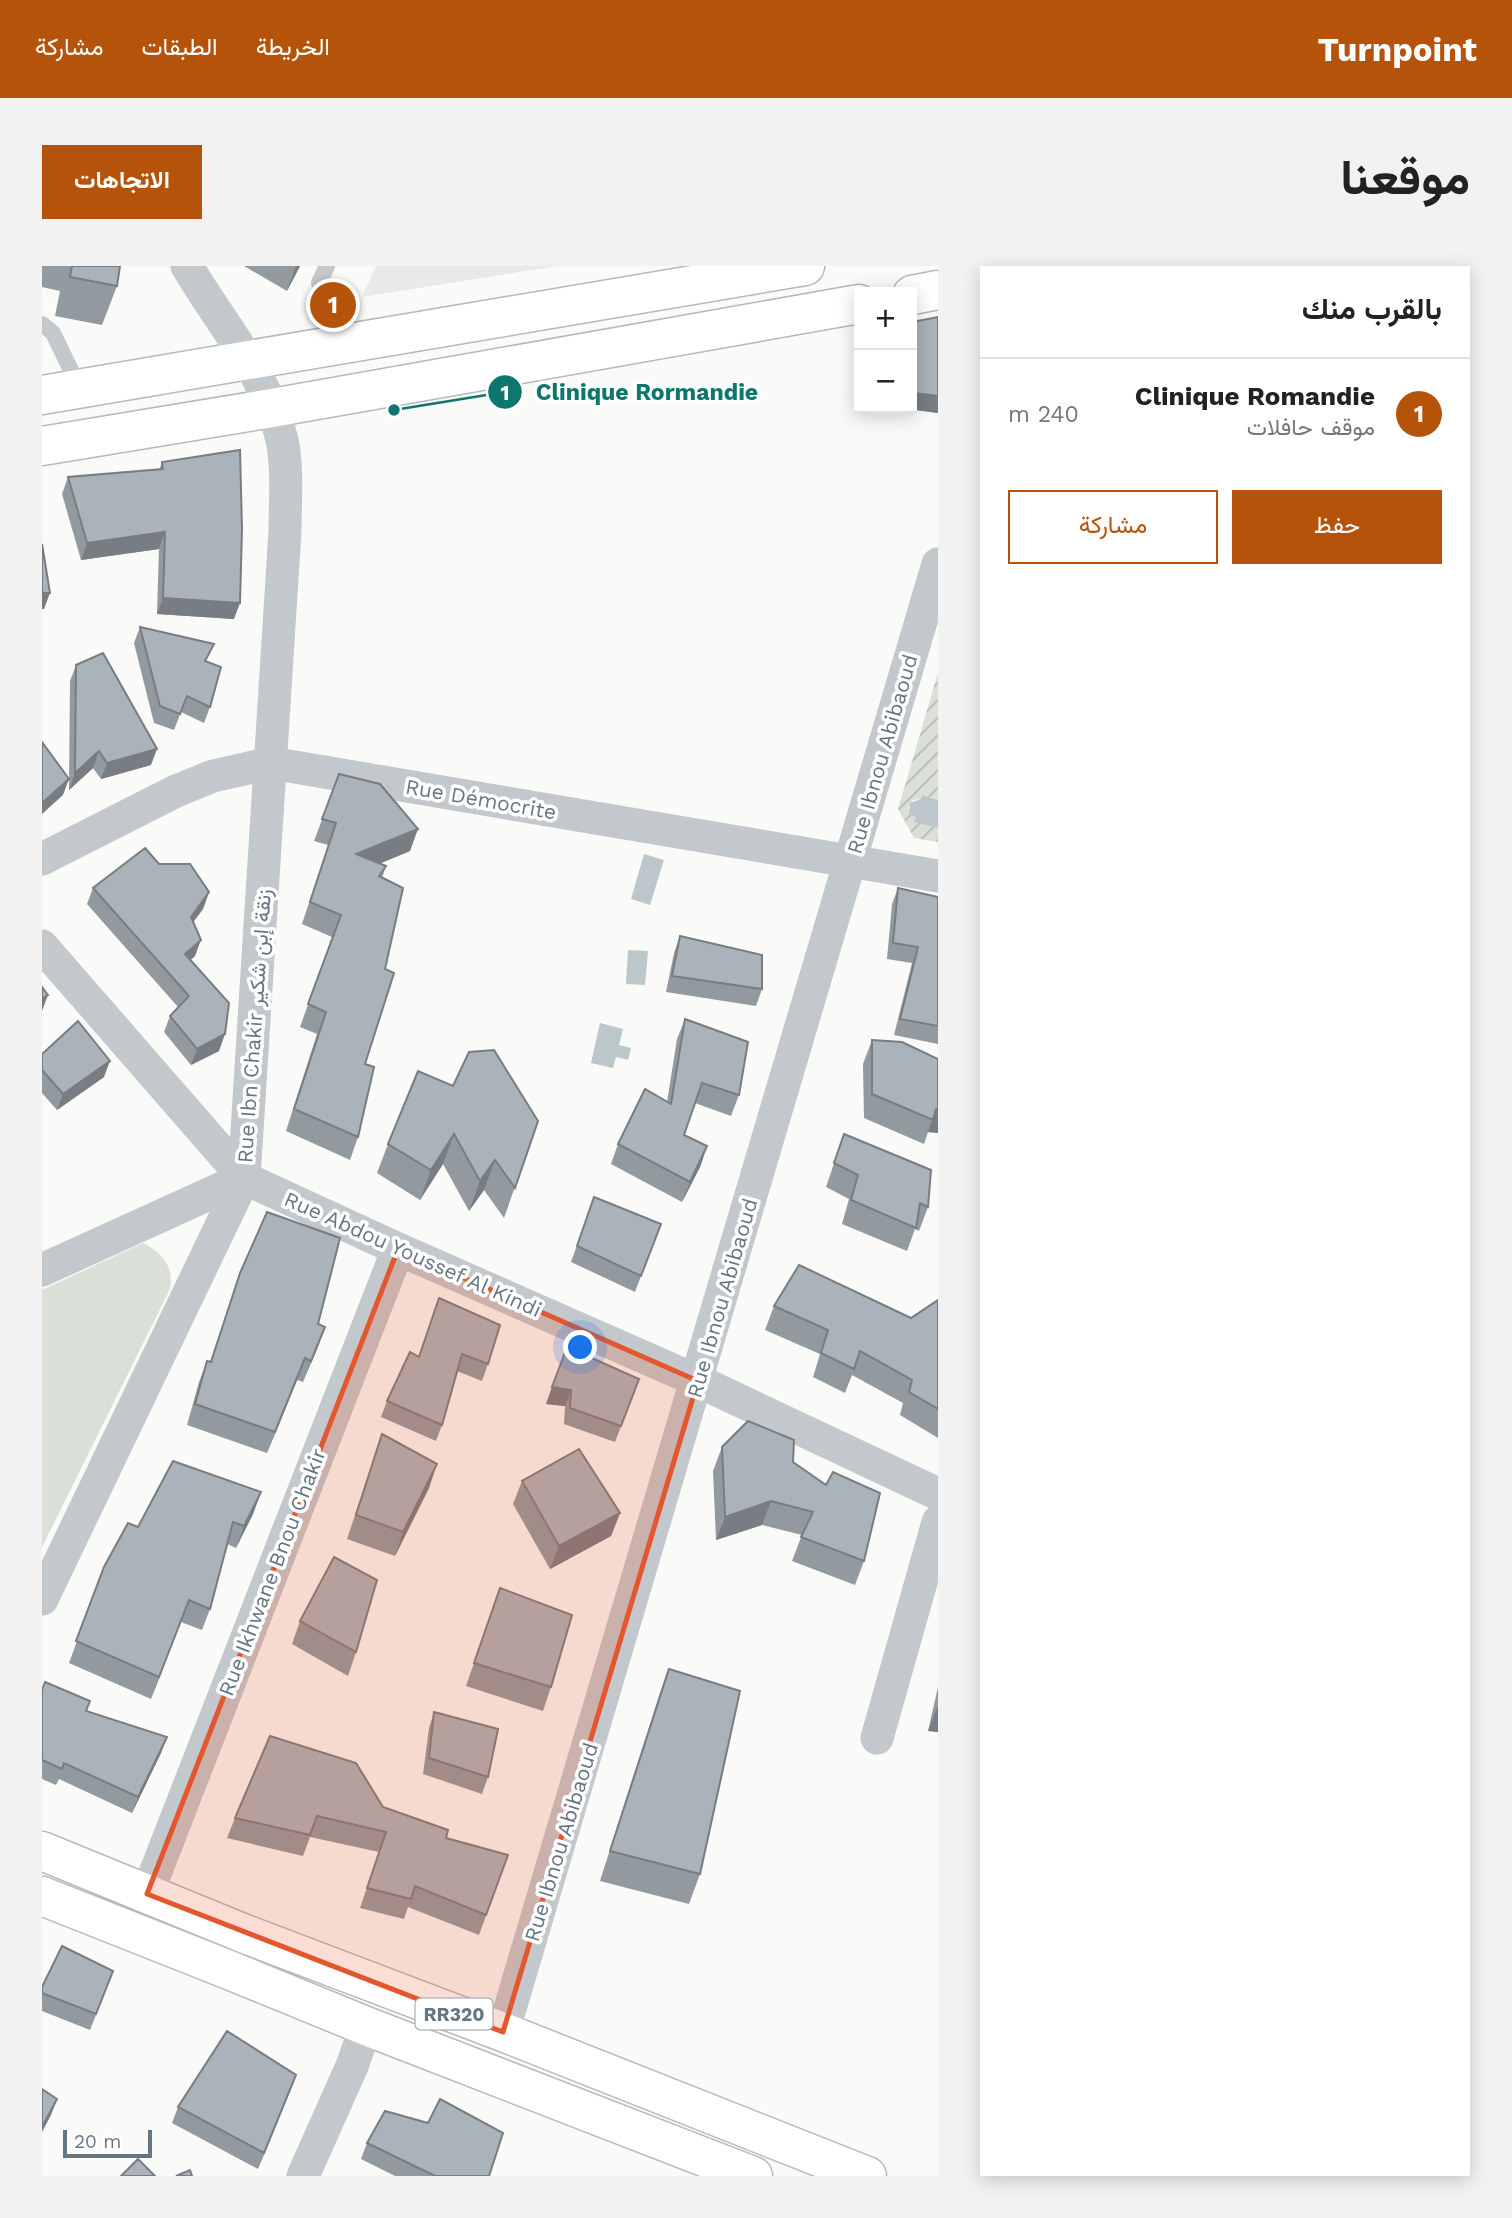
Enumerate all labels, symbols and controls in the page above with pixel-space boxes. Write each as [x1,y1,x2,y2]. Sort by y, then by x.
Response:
text: Turnpoint [1318,30,1477,69]
text: مشاركة [35,33,103,61]
text: الطبقات [141,33,218,61]
text: الخريطة [256,33,330,61]
button: الاتجاهات [42,145,202,219]
text: موقعنا [1340,148,1470,206]
pin: 1 [310,279,356,331]
map controls [854,287,917,413]
button: + [854,287,917,350]
text: بالقرب منك [1302,291,1442,326]
button: − [854,350,917,413]
callout: Clinique Rormandie [487,370,773,414]
text: Clinique Rormandie [536,379,758,406]
text: 1 [500,380,510,405]
text: Clinique Romandie [1135,381,1375,411]
text: 240 m [1008,401,1079,428]
text: 1 [1414,401,1424,428]
text: موقف حافلات [1247,414,1375,441]
button: مشاركة [1008,490,1218,564]
button: حفظ [1232,490,1442,564]
street label: Rue Ibnou Abibaoud [842,651,922,857]
street label: Rue Démocrite [404,773,558,825]
street label: Rue Ibn Chakir زنقة إبن شكير [232,888,278,1164]
street label: Rue Abdou Youssef Al Kindi [281,1186,545,1322]
street label: Rue Ibnou Abibaoud [682,1195,762,1401]
your location [563,1330,597,1364]
street label: Rue Ikhwane Bnou Chakir [213,1444,331,1699]
street label: Rue Ibnou Abibaoud [519,1740,603,1944]
road number: RR320 [416,1998,492,2030]
scale bar [63,2127,152,2159]
text: 20 m [74,2130,121,2153]

